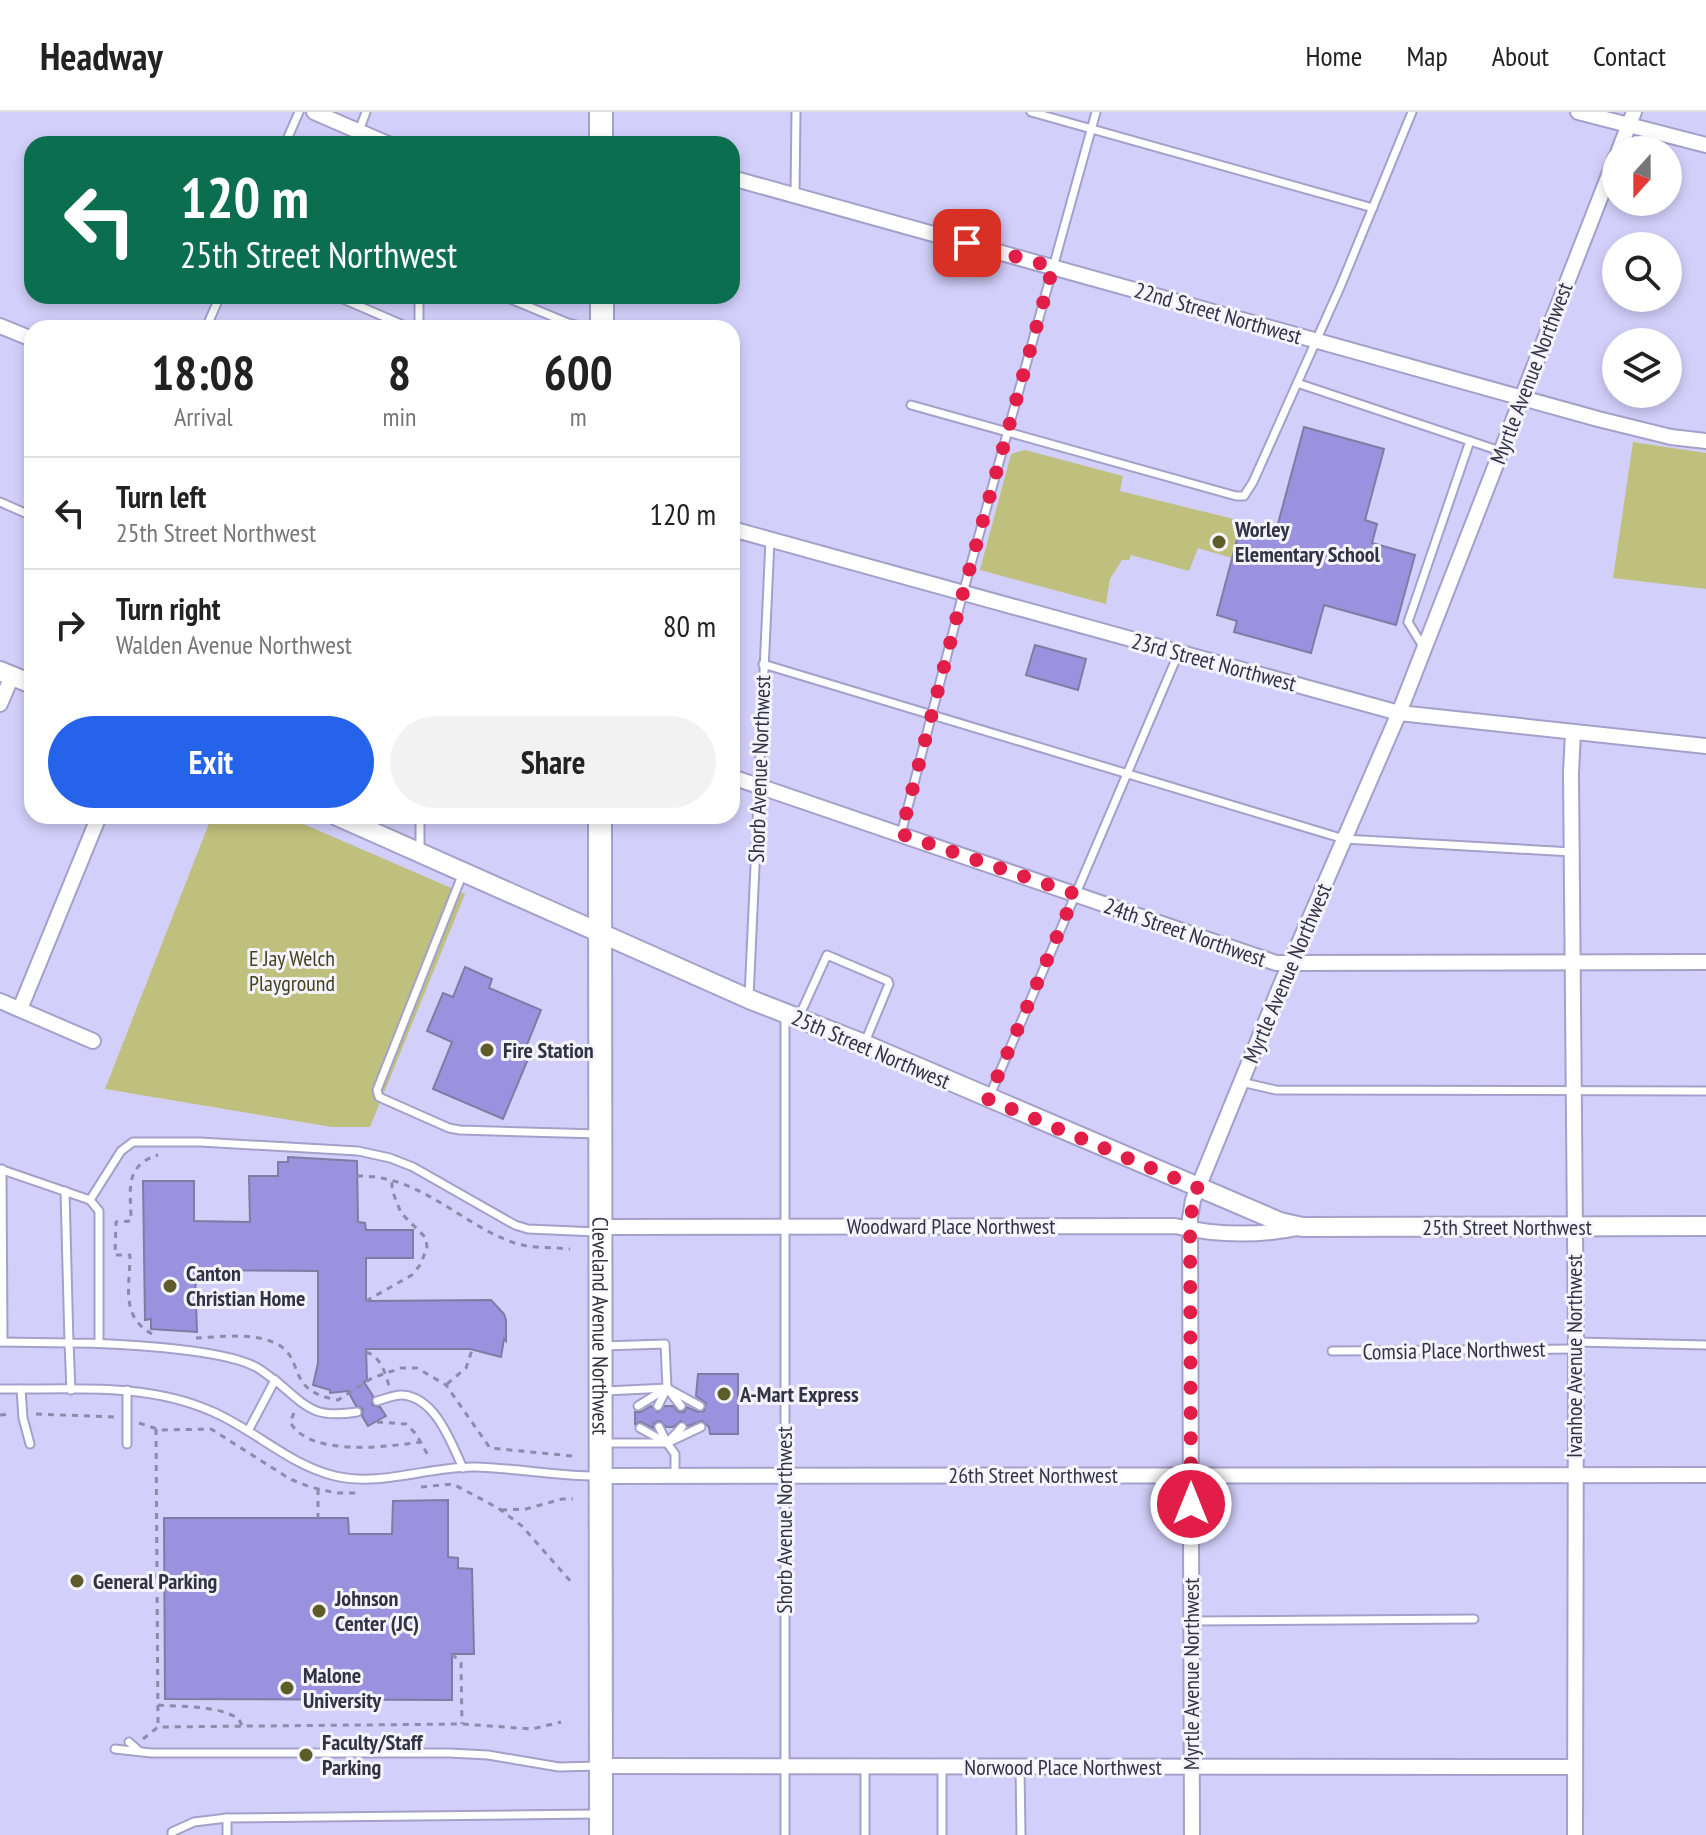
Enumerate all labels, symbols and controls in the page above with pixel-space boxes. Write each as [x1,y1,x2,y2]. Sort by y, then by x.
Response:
text: Headway [40,31,163,80]
text: Home [1306,37,1362,74]
text: Map [1406,37,1448,74]
text: About [1492,37,1549,74]
text: Contact [1593,37,1666,74]
north arrow [1602,136,1682,216]
map controls [1602,136,1682,408]
text: 120 m [180,161,309,233]
icon: left [48,168,152,272]
pin [933,209,1001,277]
icon: arrive [945,221,989,265]
text: 25th Street Northwest [180,231,457,278]
button: search [1602,232,1682,312]
street label: 22nd Street Northwest [1131,276,1305,350]
street label: Myrtle Avenue Northwest [1483,278,1579,468]
button: layers [1602,328,1682,408]
text: 18:08 [151,341,255,403]
text: 8 [388,341,411,403]
text: 600 [544,341,613,403]
text: Arrival [174,400,233,433]
text: min [382,400,416,433]
text: m [570,400,587,433]
text: Turn left [116,477,206,516]
icon: left [48,491,92,535]
text: 120 m [650,494,716,533]
place label: Worley Elementary School [1234,515,1381,568]
text: 25th Street Northwest [116,516,316,549]
marker: Worley Elementary School [1210,533,1228,551]
text: Turn right [116,589,220,628]
icon: right [48,603,92,647]
text: 80 m [663,606,716,645]
street label: 23rd Street Northwest [1129,627,1299,697]
text: Walden Avenue Northwest [116,628,352,661]
street label: Shorb Avenue Northwest [742,675,776,863]
button: Exit [48,716,374,808]
button: Share [390,716,716,808]
street label: Myrtle Avenue Northwest [1237,879,1337,1067]
street label: 24th Street Northwest [1100,891,1270,973]
park label: E Jay Welch Playground [249,944,335,997]
street label: 25th Street Northwest [788,1003,954,1095]
place label: Fire Station [503,1036,594,1064]
marker: Fire Station [478,1041,496,1059]
street label: Woodward Place Northwest [847,1212,1055,1240]
street label: 25th Street Northwest [1422,1213,1592,1241]
street label: Cleveland Avenue Northwest [586,1217,615,1435]
street label: Ivanhoe Avenue Northwest [1560,1254,1588,1458]
place label: Canton Christian Home [186,1259,305,1312]
marker: Canton Christian Home [161,1277,179,1295]
street label: Comsia Place Northwest [1362,1334,1546,1366]
place label: A-Mart Express [739,1380,859,1408]
marker: A-Mart Express [715,1385,733,1403]
street label: Shorb Avenue Northwest [770,1426,798,1614]
street label: 26th Street Northwest [948,1461,1118,1489]
position arrow [1149,1462,1233,1546]
place label: General Parking [93,1567,217,1595]
marker: General Parking [68,1572,86,1590]
street label: Myrtle Avenue Northwest [1177,1578,1205,1770]
place label: Johnson Center (JC) [334,1584,419,1637]
marker: Johnson Center (JC) [310,1602,328,1620]
place label: Malone University [303,1661,382,1714]
marker: Malone University [278,1679,296,1697]
place label: Faculty/Staff Parking [322,1728,424,1781]
marker: Faculty/Staff Parking [297,1746,315,1764]
street label: Norwood Place Northwest [964,1753,1162,1781]

